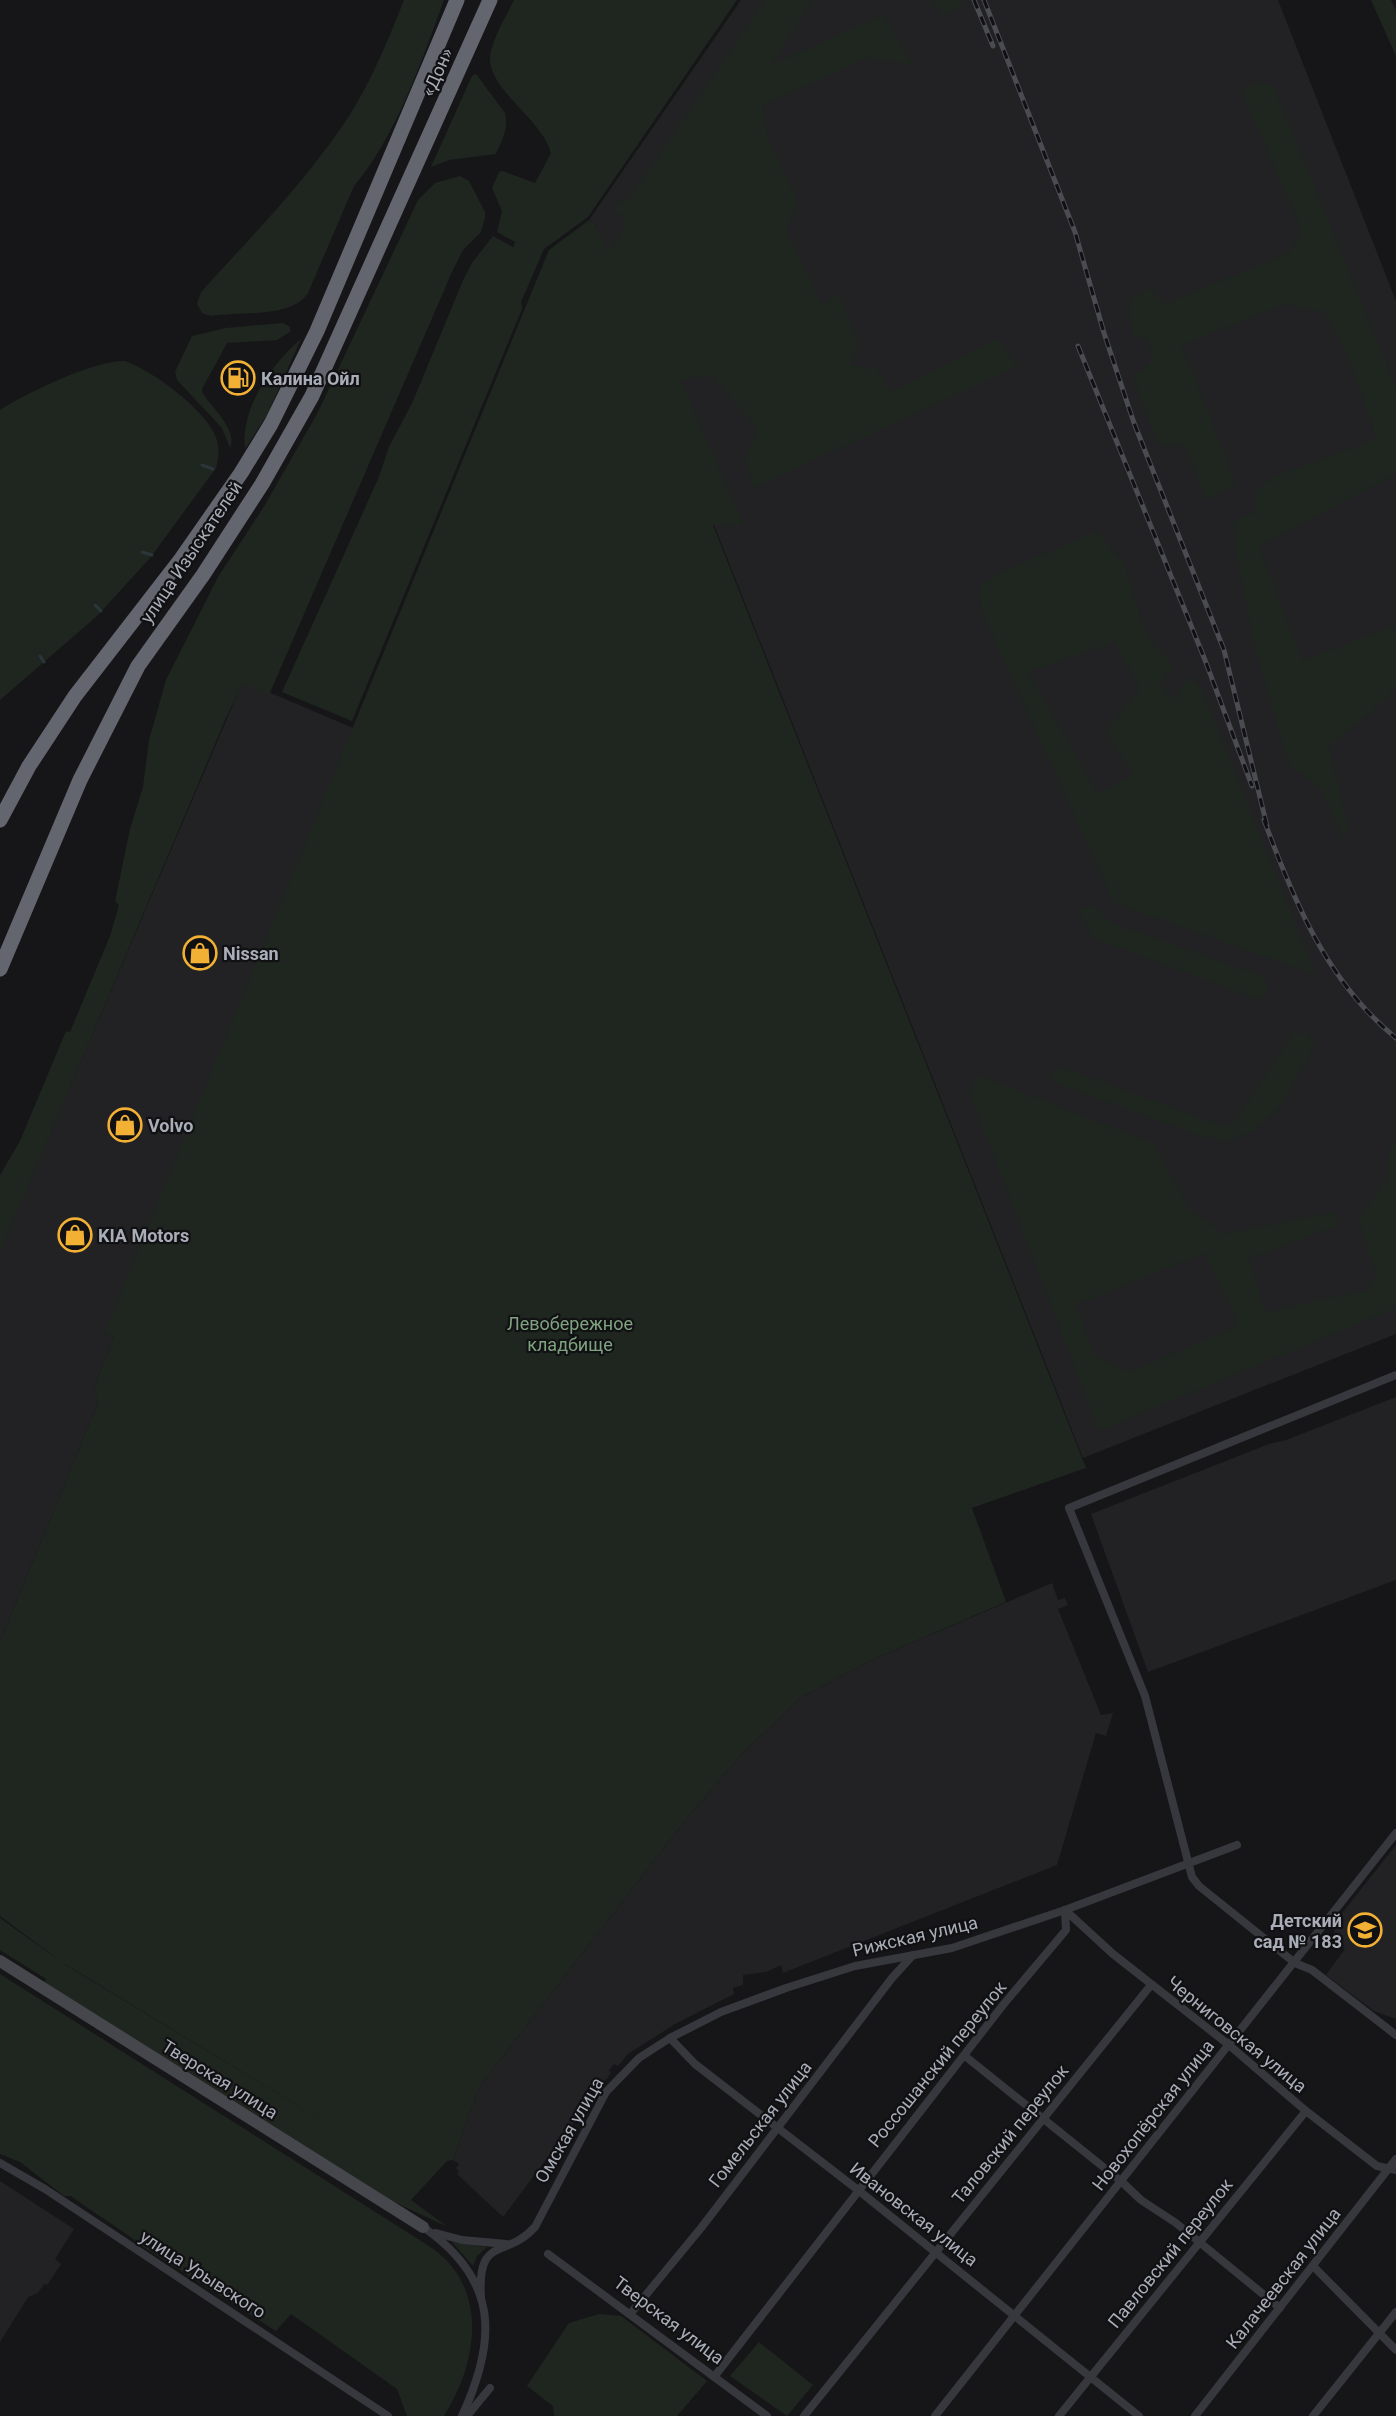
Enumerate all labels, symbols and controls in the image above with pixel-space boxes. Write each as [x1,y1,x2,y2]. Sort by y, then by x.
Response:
street label: «Дон» [417,44,457,100]
fuel station icon: Калина Ойл [220,360,256,396]
place label: Калина Ойл [261,368,360,389]
street label: улица Изыскателей [136,477,246,627]
shop icon: Nissan [182,935,218,971]
place label: Nissan [223,943,279,964]
shop icon: Volvo [107,1107,143,1143]
place label: Volvo [148,1115,193,1136]
shop icon: KIA Motors [57,1217,93,1253]
place label: KIA Motors [98,1225,189,1246]
park label: Левобережное кладбище [507,1313,633,1355]
place label: Детский сад № 183 [1253,1910,1342,1952]
street label: Рижская улица [850,1911,980,1961]
school or university icon: Детский сад № 183 [1347,1912,1383,1948]
street label: Черниговская улица [1163,1971,1311,2097]
street label: Россошанский переулок [863,1976,1011,2151]
street label: Тверская улица [158,2035,282,2123]
street label: Новохопёрская улица [1088,2036,1218,2194]
street label: Гомельская улица [704,2057,816,2191]
street label: Таловский переулок [947,2060,1073,2208]
street label: Омская улица [530,2073,608,2187]
street label: Ивановская улица [846,2158,982,2270]
street label: Павловский переулок [1103,2174,1237,2332]
street label: Калачеевская улица [1221,2203,1345,2353]
street label: улица Урывского [136,2226,270,2322]
street label: Тверская улица [610,2272,728,2368]

